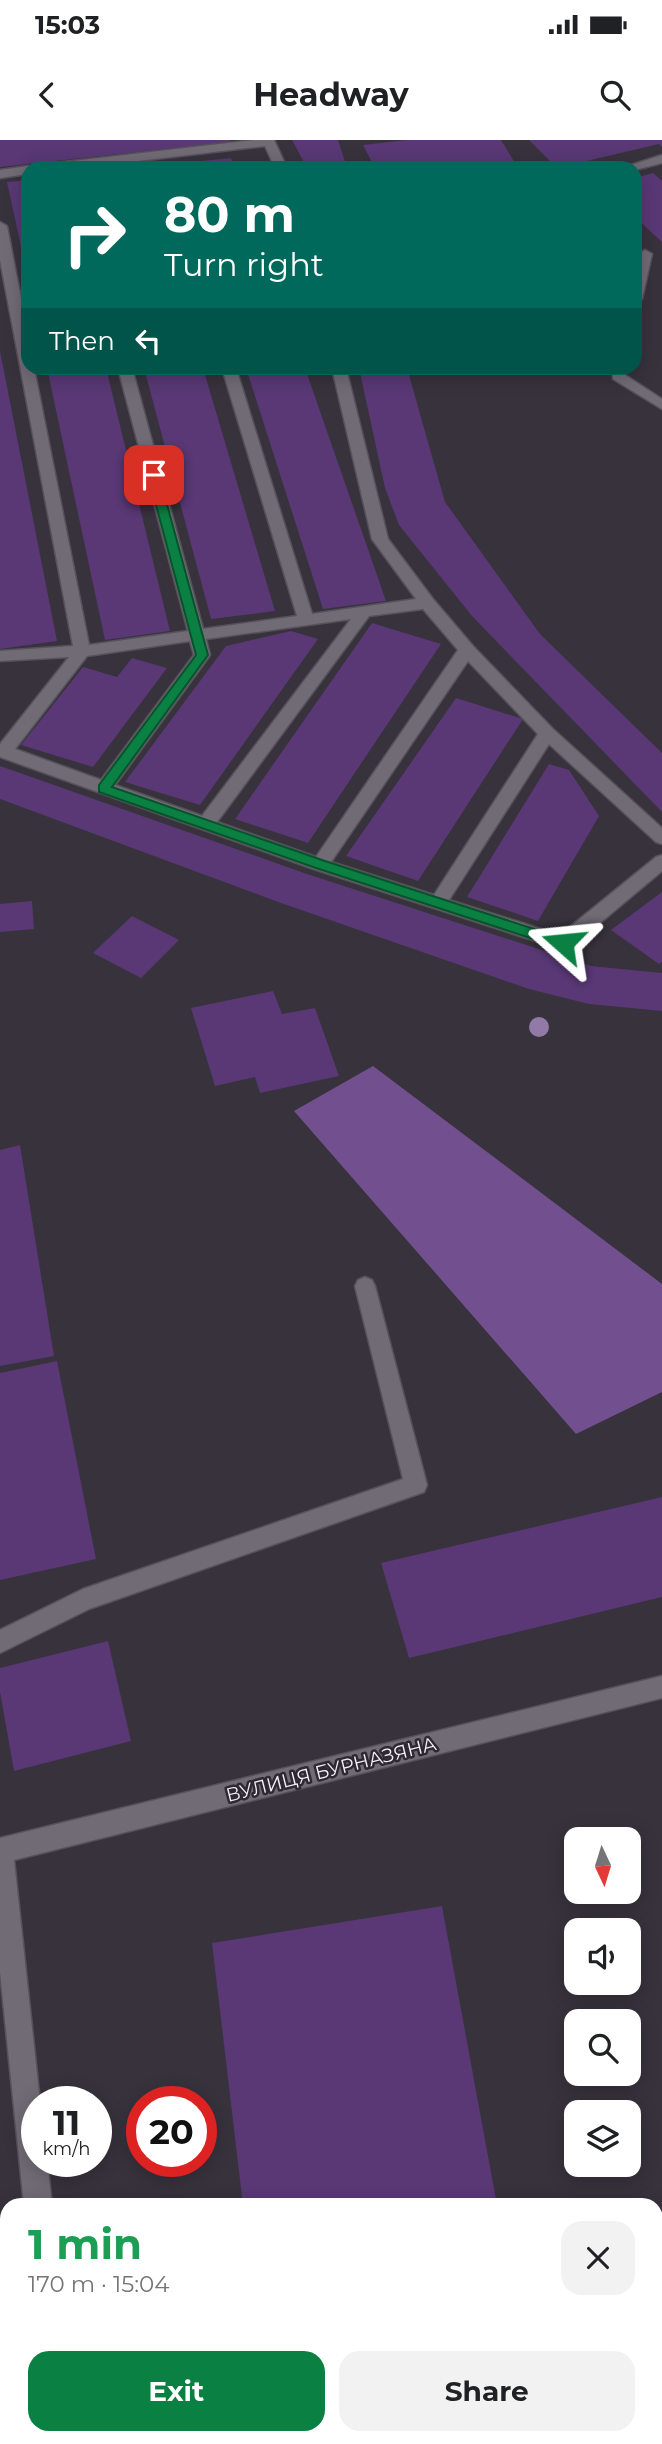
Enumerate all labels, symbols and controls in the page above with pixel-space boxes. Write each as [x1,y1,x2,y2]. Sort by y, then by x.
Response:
text: 15:03 [35,9,100,41]
text: Headway [253,75,409,114]
icon: back [28,76,66,114]
icon: search [596,76,634,114]
text: 80 m [164,185,295,244]
icon: right [49,189,140,280]
text: Turn right [164,245,324,284]
icon: left [129,322,167,360]
text: Then [49,325,115,357]
pin [124,445,184,505]
icon: arrive [135,456,173,494]
position arrow [526,906,600,980]
street label: ВУЛИЦЯ БУРНАЗЯНА [224,1732,439,1807]
north arrow [564,1827,640,1904]
map controls [564,1827,641,2177]
button: sound [564,1918,641,1995]
button: search [564,2009,641,2086]
speed limit sign: 20 [126,2086,217,2177]
button: layers [564,2100,641,2177]
text: 11 [53,2101,80,2144]
text: km/h [42,2138,91,2160]
text: 1 min [28,2218,142,2270]
button: close [561,2221,635,2295]
text: 170 m · 15:04 [28,2270,170,2298]
button: Exit [28,2351,325,2431]
button: Share [339,2351,635,2431]

